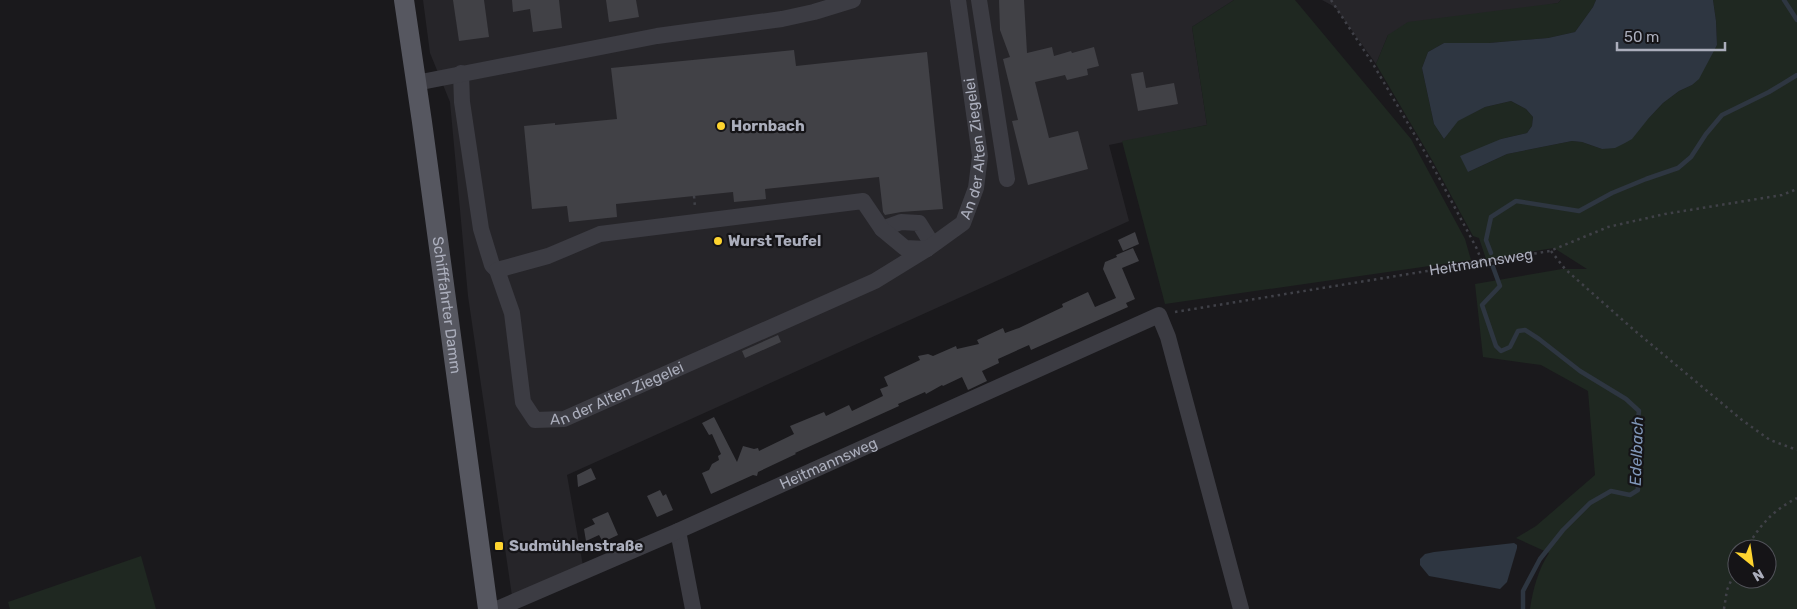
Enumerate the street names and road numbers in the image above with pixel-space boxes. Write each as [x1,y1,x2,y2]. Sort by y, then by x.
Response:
street label: An der Alten Ziegelei [956,77,989,222]
street label: Schifffahrter Damm [429,235,465,375]
street label: Heitmannsweg [1428,245,1534,280]
street label: An der Alten Ziegelei [550,358,686,429]
street label: Heitmannsweg [777,434,880,493]

